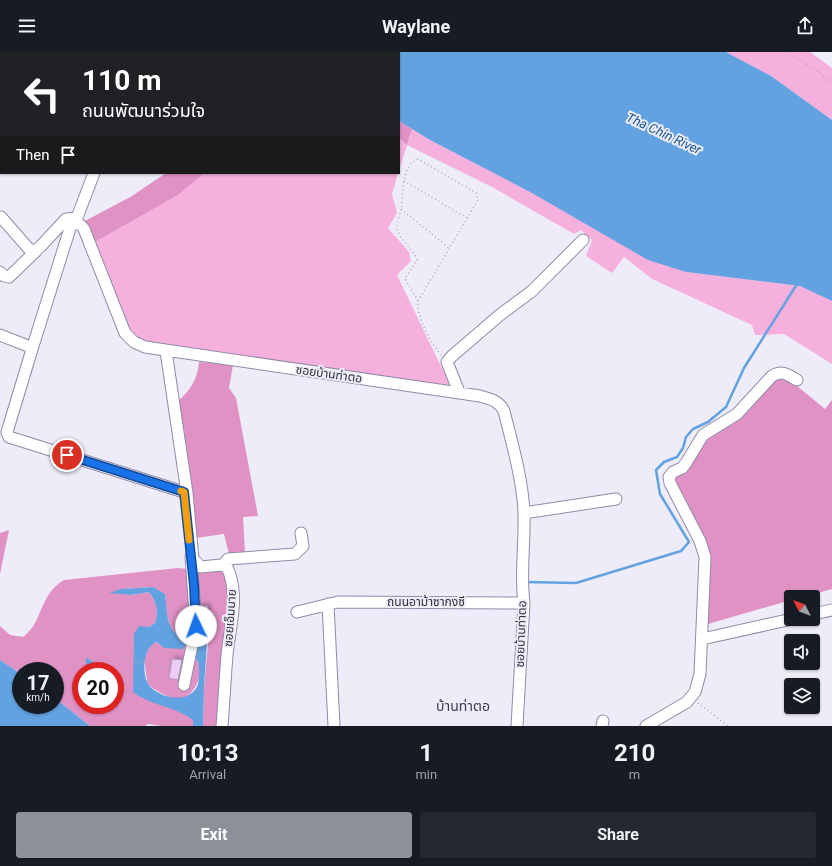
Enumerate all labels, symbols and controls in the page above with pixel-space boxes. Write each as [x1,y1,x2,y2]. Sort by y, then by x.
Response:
icon: menu [16,15,38,37]
icon: share [794,15,816,37]
text: Waylane [382,16,450,37]
text: 110 m [82,64,161,97]
icon: left [16,68,68,120]
text: ถนนพัฒนาร่วมใจ [82,100,205,121]
water label: Tha Chin River [624,110,704,158]
icon: arrive [57,144,79,166]
text: Then [16,146,49,164]
street label: ซอยบ้านท่าตอ [295,362,363,386]
pin [50,438,84,472]
icon: arrive [56,444,78,466]
street label: ซอยเอ็มนาย [221,589,239,647]
north arrow [784,590,820,626]
map controls [784,590,820,714]
street label: ถนนอาม้าซากงซี [387,595,465,609]
street label: ซอยบ้านท่าตอ [513,600,529,668]
position arrow [175,605,217,647]
button: sound [784,634,820,670]
speed limit sign: 20 [72,662,124,714]
text: 17 [27,671,49,695]
button: layers [784,678,820,714]
text: km/h [26,692,50,703]
district label: บ้านท่าตอ [436,698,490,714]
text: 10:13 [177,739,239,767]
text: 1 [419,739,433,767]
text: 210 [614,739,655,767]
text: Arrival [189,767,226,782]
text: min [415,767,437,782]
text: m [629,767,640,782]
button: Exit [16,812,412,858]
button: Share [420,812,816,858]

